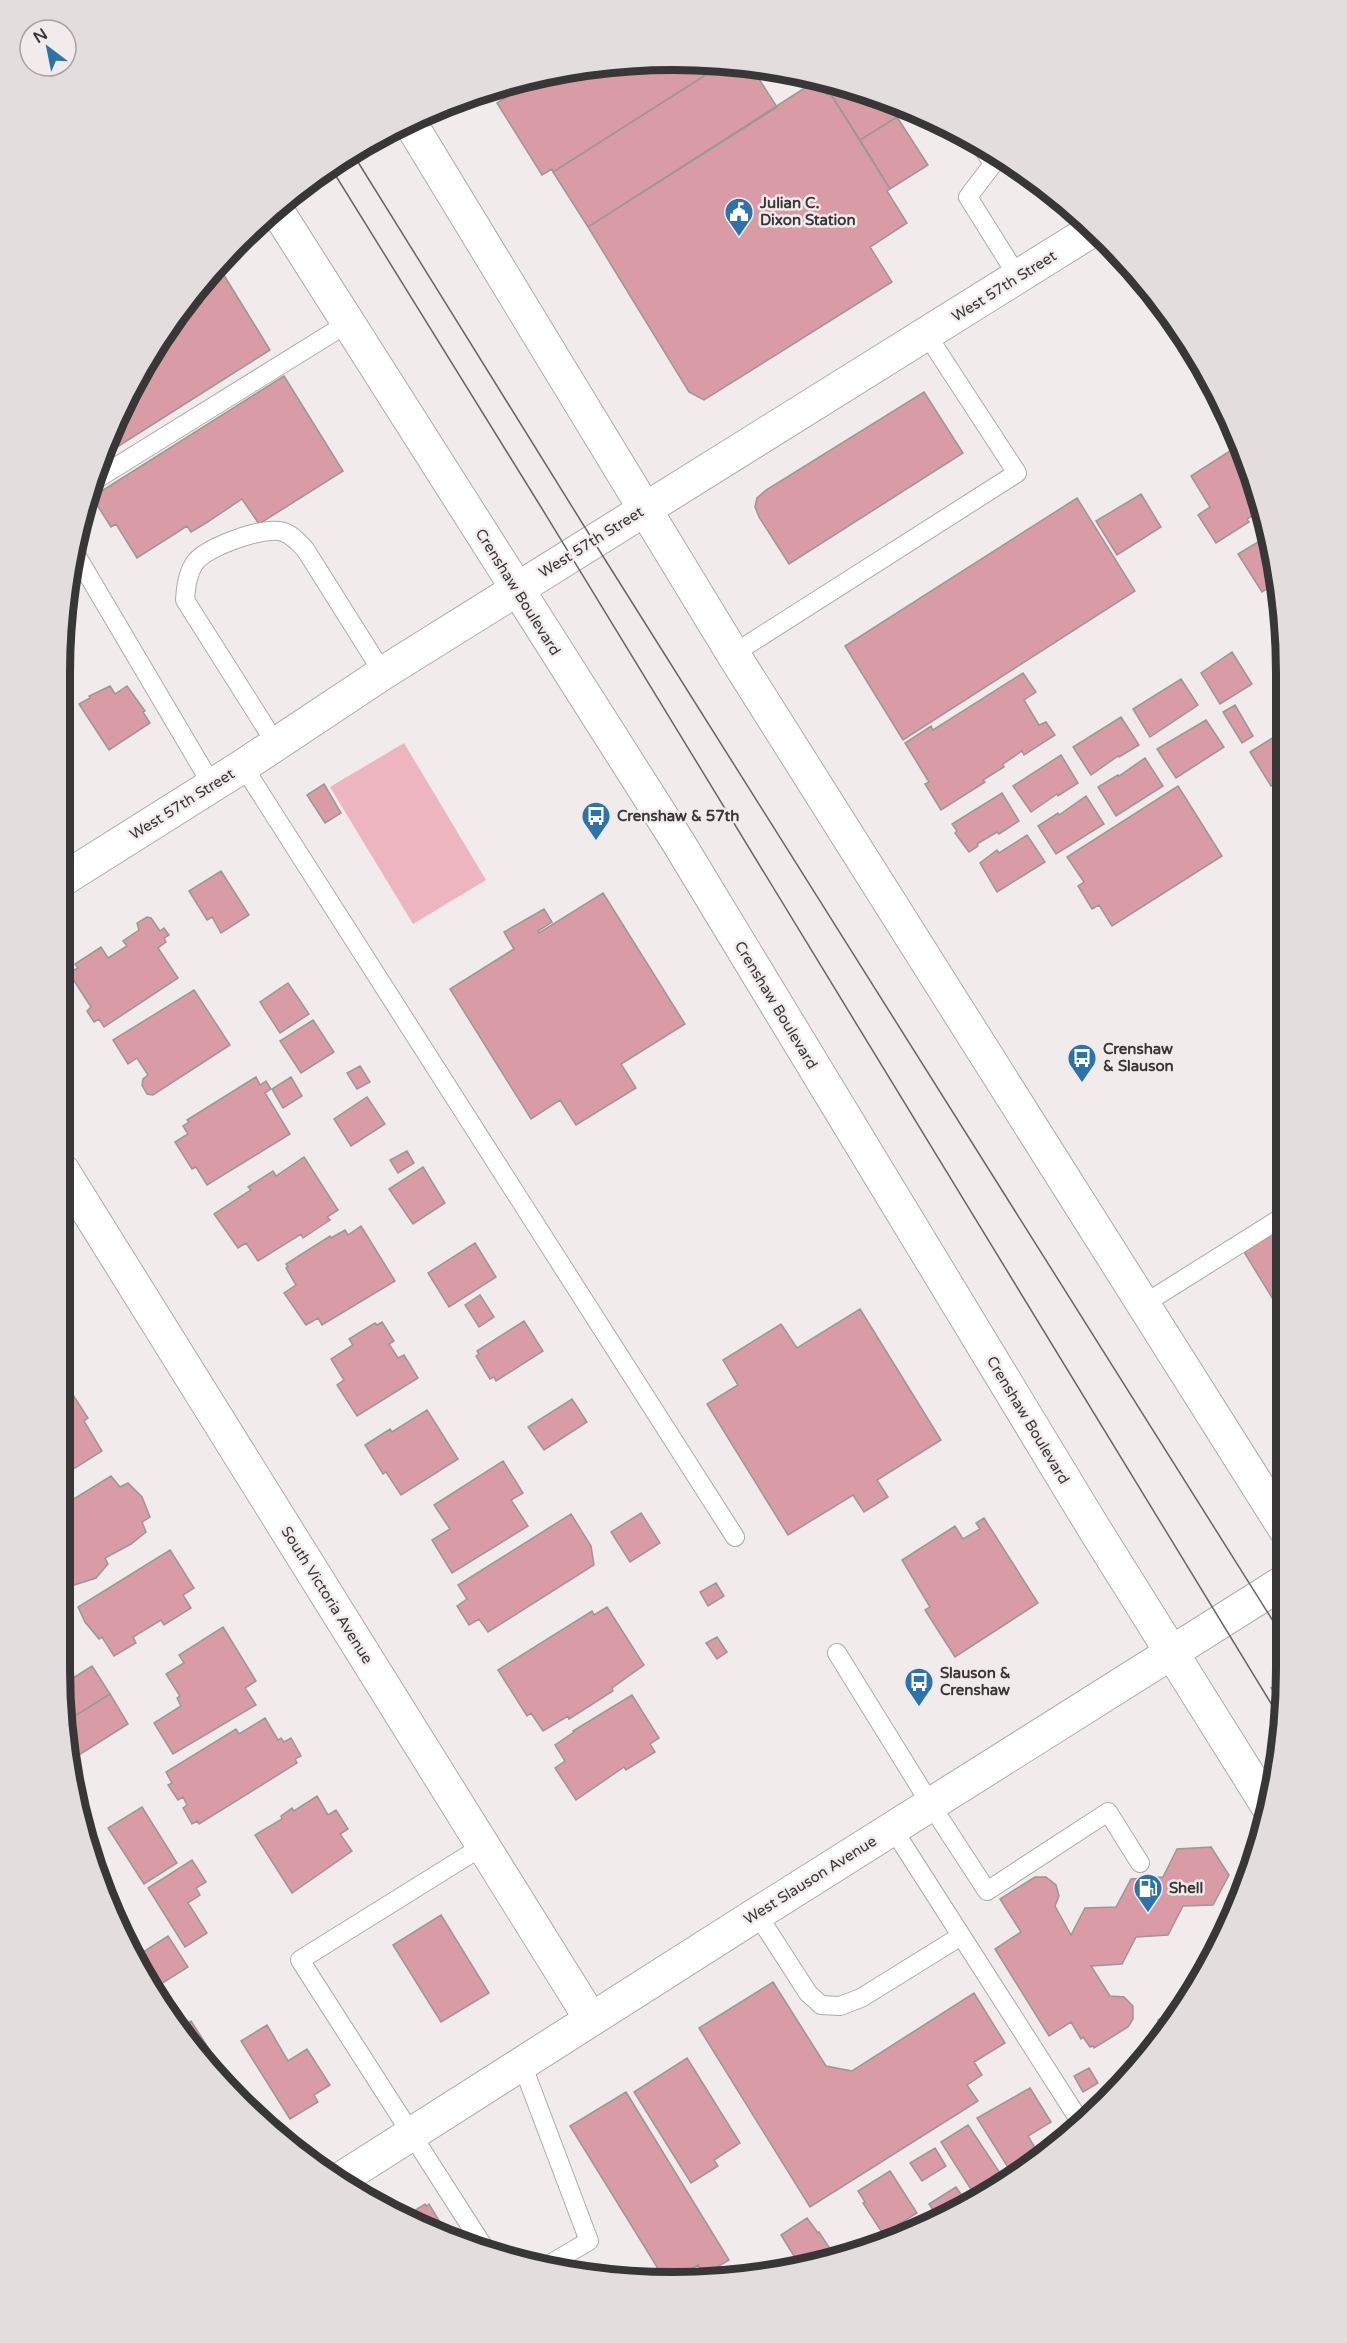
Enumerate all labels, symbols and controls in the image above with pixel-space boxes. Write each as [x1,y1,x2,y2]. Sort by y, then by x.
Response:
north arrow [18,18,78,78]
text: N [30,24,51,48]
place label: Julian C. Dixon Station [759,194,856,229]
public building icon: Julian C. Dixon Station [723,196,755,238]
street label: West 57th Street [948,246,1060,325]
street label: West 57th Street [535,502,647,581]
street label: Crenshaw Boulevard [472,525,564,659]
street label: West 57th Street [126,764,238,843]
bus stop icon: Crenshaw & 57th [580,800,612,842]
place label: Crenshaw & 57th [617,807,739,825]
street label: Crenshaw Boulevard [731,938,821,1072]
place label: Crenshaw & Slauson [1103,1040,1174,1075]
bus stop icon: Crenshaw & Slauson [1066,1042,1098,1084]
street label: Crenshaw Boulevard [983,1353,1073,1487]
street label: South Victoria Avenue [277,1523,377,1667]
place label: Slauson & Crenshaw [940,1664,1011,1699]
bus stop icon: Slauson & Crenshaw [903,1666,935,1708]
street label: West Slauson Avenue [740,1832,880,1928]
fuel station icon: Shell [1132,1872,1164,1914]
place label: Shell [1169,1879,1203,1897]

